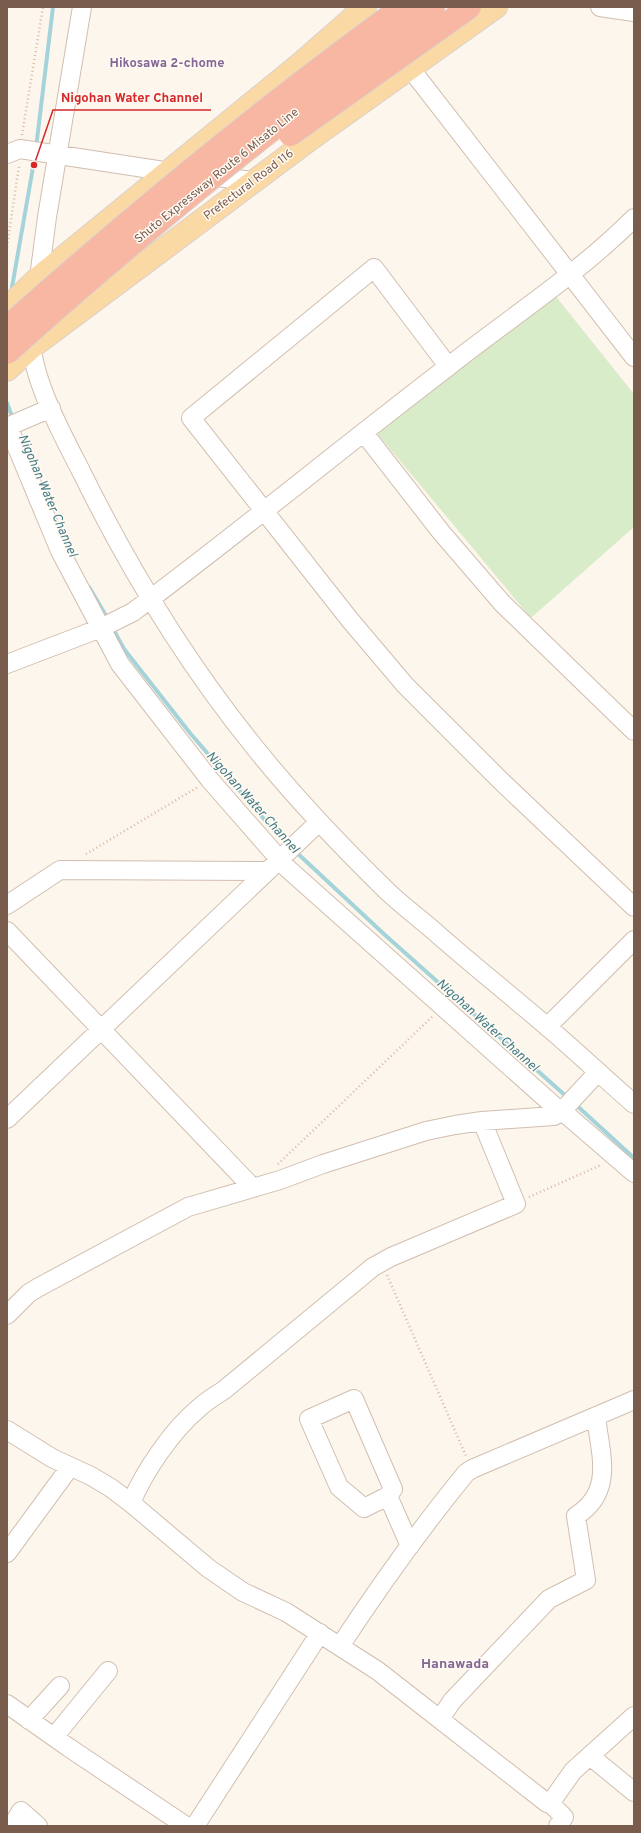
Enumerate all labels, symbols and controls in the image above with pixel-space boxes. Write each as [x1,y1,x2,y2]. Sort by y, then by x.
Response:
district label: Hikosawa 2-chome [110,56,224,72]
callout: Nigohan Water Channel [53,85,211,110]
text: Nigohan Water Channel [61,91,203,107]
street label: Shuto Expressway Route 6 Misato Line [132,105,302,247]
street label: Prefectural Road 116 [201,146,297,224]
water label: Nigohan Water Channel [14,432,80,560]
water label: Nigohan Water Channel [202,749,302,858]
water label: Nigohan Water Channel [433,976,542,1076]
district label: Hanawada [421,1656,489,1673]

